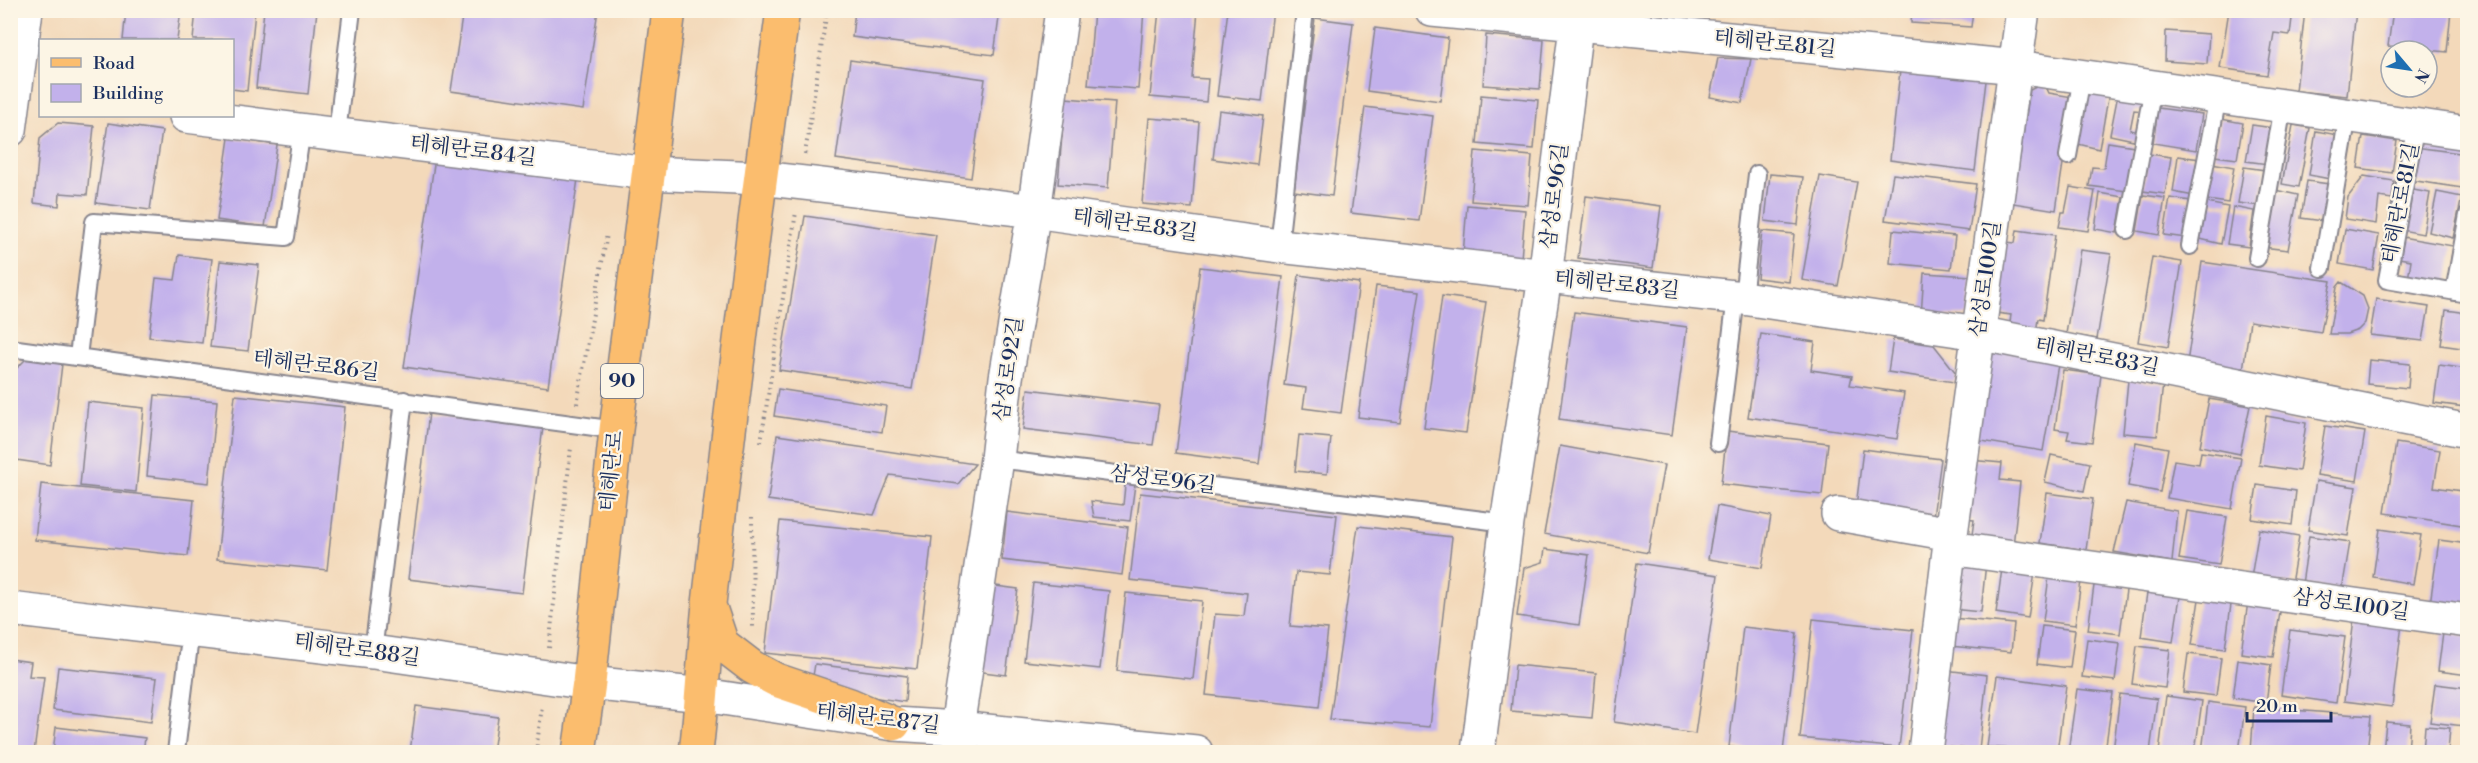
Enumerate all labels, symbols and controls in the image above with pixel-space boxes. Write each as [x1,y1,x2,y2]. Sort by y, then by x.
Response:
street label: 테헤란로81길 [1713,25,1837,63]
legend [39,39,234,117]
north arrow [2379,39,2439,99]
text: Road [93,52,136,75]
text: N [2409,65,2433,86]
text: Building [92,82,164,105]
street label: 테헤란로84길 [408,130,538,172]
street label: 테헤란로81길 [2377,140,2425,266]
street label: 삼성로96길 [1536,142,1574,250]
street label: 테헤란로83길 [1071,203,1199,247]
street label: 삼성로100길 [1965,219,2007,339]
street label: 테헤란로83길 [1553,265,1681,305]
street label: 삼성로92길 [989,315,1029,423]
street label: 테헤란로83길 [2033,332,2161,382]
street label: 테헤란로86길 [251,345,381,387]
road number: 90 [601,364,643,398]
street label: 테헤란로 [595,429,629,513]
street label: 삼성로96길 [1109,461,1217,499]
street label: 삼성로100길 [2291,584,2411,626]
street label: 테헤란로88길 [292,628,422,672]
scale bar [2247,685,2331,723]
text: 20 m [2256,695,2298,718]
street label: 테헤란로87길 [815,699,941,739]

